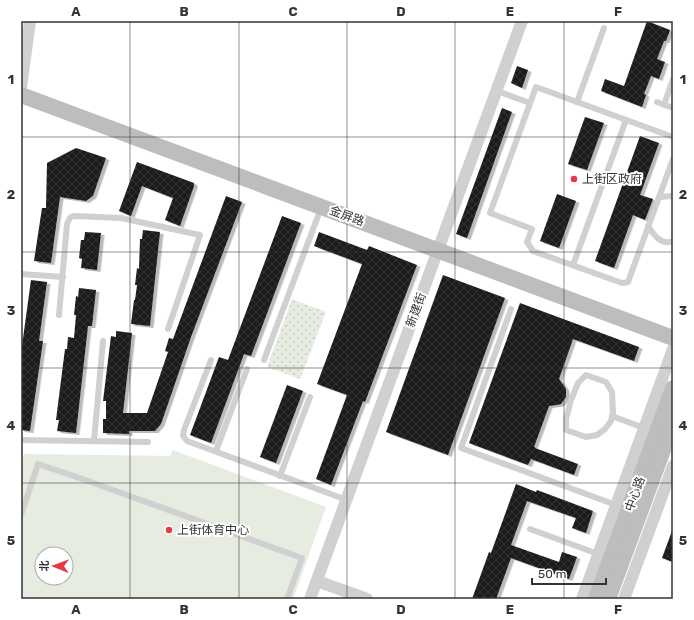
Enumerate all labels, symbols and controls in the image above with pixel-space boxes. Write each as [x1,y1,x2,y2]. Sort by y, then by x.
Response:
text: A [71,4,81,19]
text: B [179,4,189,19]
text: C [288,4,298,19]
text: D [396,4,406,19]
text: E [506,4,514,19]
text: F [614,4,622,19]
text: 1 [8,72,14,87]
text: 1 [680,72,686,87]
place label: 上街区政府 [582,172,642,186]
marker: 上街区政府 [569,174,579,184]
text: 2 [7,187,15,202]
text: 2 [679,187,687,202]
street label: 金屏路 [328,203,366,229]
street label: 新建街 [403,291,429,329]
text: 3 [7,303,16,318]
text: 3 [679,303,688,318]
text: 4 [7,418,16,433]
text: 4 [679,418,688,433]
street label: 中心路 [622,475,648,513]
place label: 上街体育中心 [177,523,249,537]
marker: 上街体育中心 [164,525,174,535]
text: 5 [7,533,15,548]
text: 5 [679,533,687,548]
north arrow [34,546,74,586]
text: 北 [38,560,51,571]
scale bar [532,560,606,586]
text: 50 m [538,567,566,581]
text: A [71,602,81,617]
text: B [179,602,189,617]
text: C [288,602,298,617]
text: D [396,602,406,617]
text: E [506,602,514,617]
text: F [614,602,622,617]

